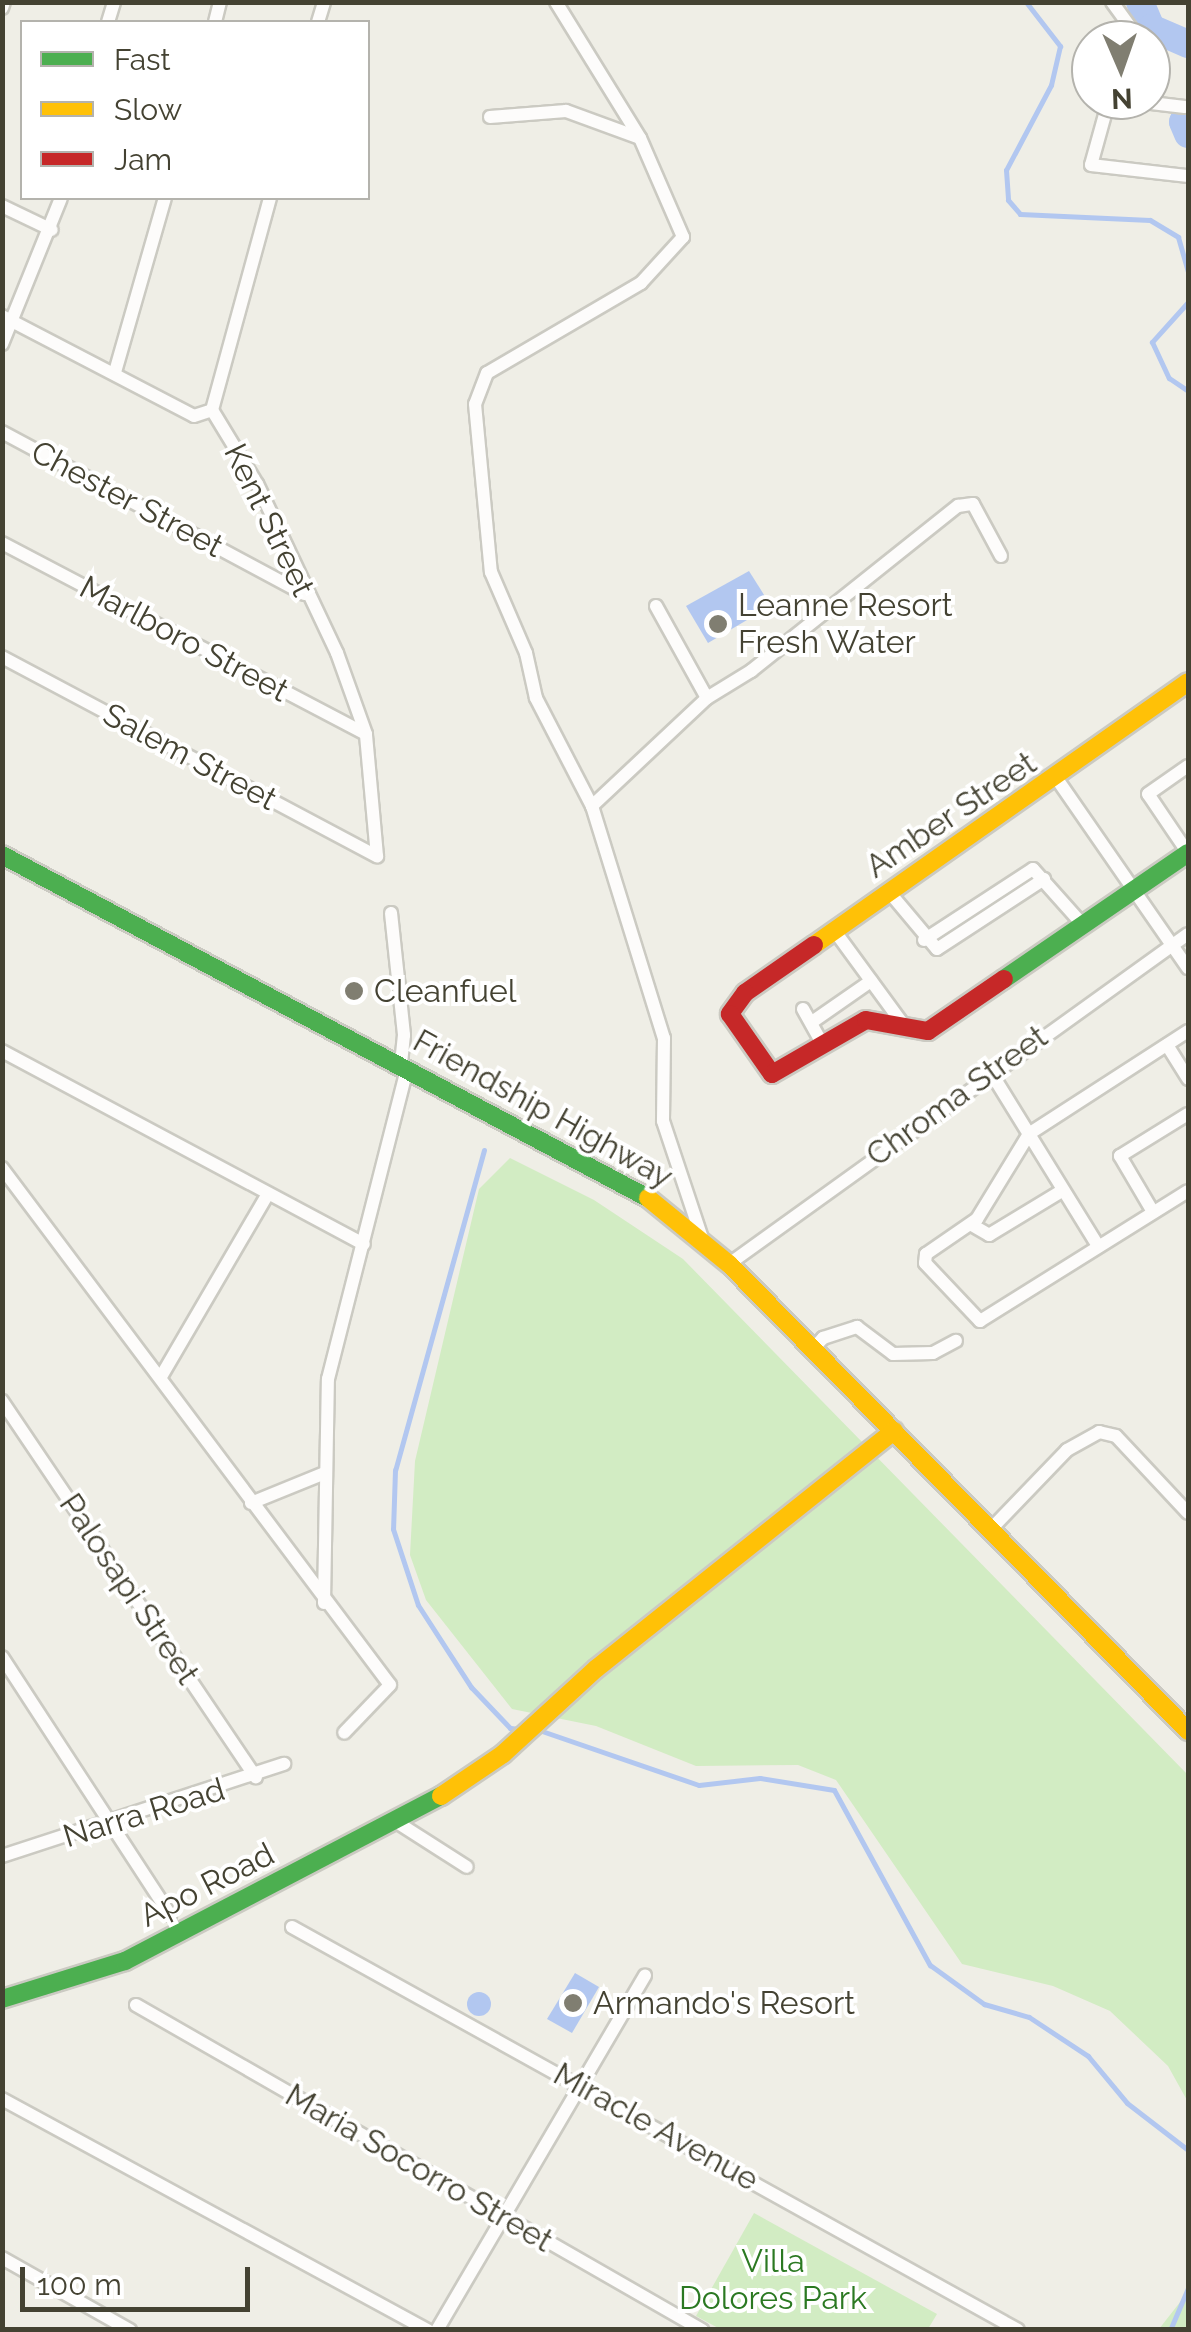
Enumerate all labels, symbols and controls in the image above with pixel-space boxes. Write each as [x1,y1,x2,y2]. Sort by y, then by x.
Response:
legend [20,20,370,200]
north arrow [1071,20,1171,120]
text: Fast [114,42,171,77]
text: N [1111,82,1133,115]
text: Slow [114,92,182,127]
text: Jam [114,142,172,177]
street label: Chester Street [24,432,230,566]
street label: Kent Street [216,438,322,602]
street label: Marlboro Street [73,568,295,710]
place label: Leanne Resort Fresh Water [738,587,952,662]
marker: Leanne Resort Fresh Water [707,613,729,635]
street label: Salem Street [97,695,283,819]
street label: Amber Street [858,744,1044,886]
place label: Cleanfuel [374,972,516,1010]
marker: Cleanfuel [343,980,365,1002]
street label: Chroma Street [859,1018,1055,1174]
street label: Friendship Highway [407,1022,679,1196]
street label: Palosapi Street [51,1486,207,1692]
street label: Narra Road [59,1770,229,1856]
street label: Apo Road [134,1835,280,1935]
place label: Armando's Resort [593,1984,855,2022]
marker: Armando's Resort [562,1992,584,2014]
street label: Miracle Avenue [546,2055,766,2199]
street label: Maria Socorro Street [279,2076,559,2260]
park label: Villa Dolores Park [679,2243,867,2318]
scale bar [25,2247,255,2309]
text: 100 m [37,2267,122,2302]

